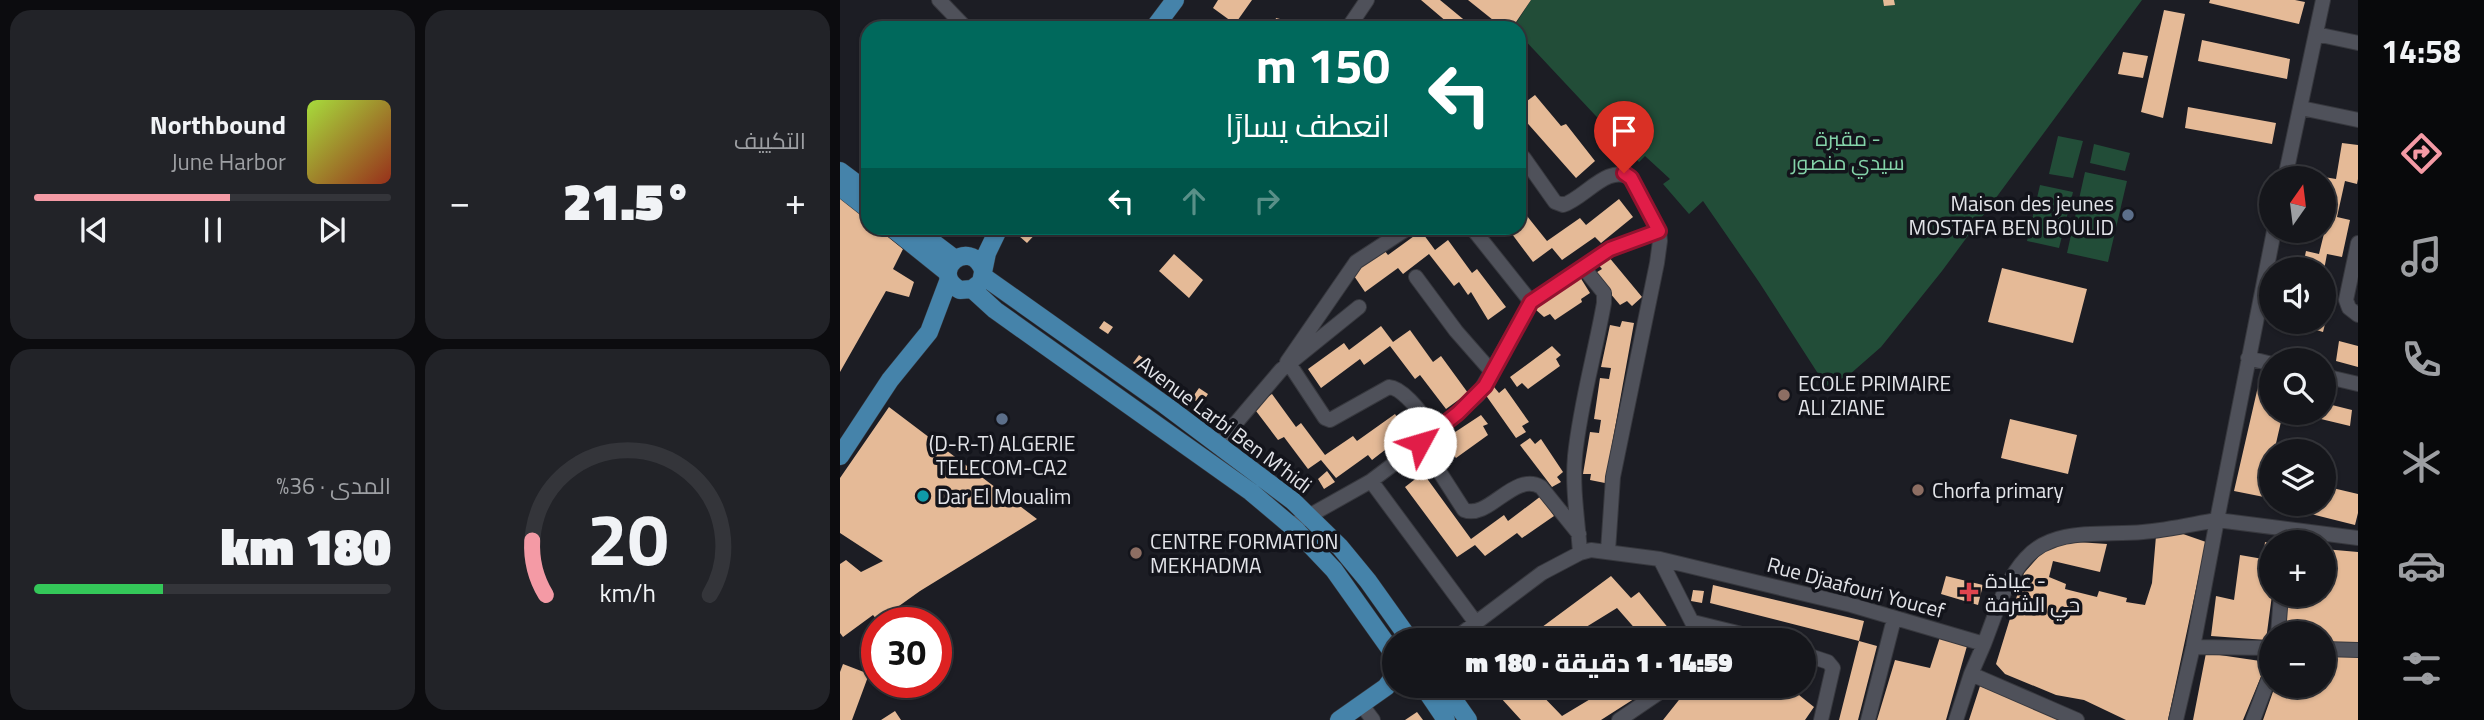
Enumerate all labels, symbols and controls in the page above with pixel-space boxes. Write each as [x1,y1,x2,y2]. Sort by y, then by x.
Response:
text: 150 m [1256,27,1390,102]
text: 14:58 [2381,27,2461,75]
icon: left [1414,49,1505,140]
text: انعطف يسارًا [1225,101,1390,149]
pin [1594,101,1654,173]
text: Northbound [150,105,286,144]
icon: arrive [1605,112,1643,150]
park label: مقبرة - سيدي منصور [1790,122,1905,179]
text: التكييف [734,123,806,158]
icon: directions [2397,129,2446,178]
text: June Harbor [171,144,286,179]
text: 21.5° [563,161,692,240]
north arrow [2259,166,2336,243]
map controls [2259,166,2336,698]
text: − [449,172,470,230]
text: + [785,172,806,230]
icon: left [1102,182,1140,220]
icon: ahead [1175,182,1213,220]
icon: right [1248,182,1286,220]
place label: Maison des jeunes MOSTAFA BEN BOULID [1909,187,2114,243]
marker: Maison des jeunes MOSTAFA BEN BOULID [2120,207,2136,223]
icon: previous [75,211,113,249]
icon: pause [194,211,232,249]
icon: next [313,211,351,249]
icon: music [2397,232,2446,281]
button: sound [2259,257,2336,334]
icon: phone [2397,335,2446,384]
street label: Avenue Larbi Ben M'hidi [1131,348,1319,500]
button: search [2259,348,2336,425]
place label: ECOLE PRIMAIRE ALI ZIANE [1798,367,1951,423]
marker: ECOLE PRIMAIRE ALI ZIANE [1776,387,1792,403]
position arrow [1383,406,1457,480]
marker: (D-R-T) ALGERIE TELECOM-CA2 [994,411,1010,427]
place label: (D-R-T) ALGERIE TELECOM-CA2 [929,427,1075,483]
icon: climate [2397,438,2446,487]
button: layers [2259,439,2336,516]
text: المدى · 36% [276,468,391,503]
place label: Chorfa primary [1932,474,2064,506]
place label: Dar El Moualim [937,480,1071,512]
marker: Chorfa primary [1910,482,1926,498]
text: 20 [587,484,668,594]
marker: Dar El Moualim [915,488,931,504]
text: 180 km [220,506,391,585]
place label: CENTRE FORMATION MEKHADMA [1150,525,1339,581]
button: + [2259,530,2336,607]
icon: car [2397,541,2446,590]
marker: CENTRE FORMATION MEKHADMA [1128,545,1144,561]
street label: Rue Djaafouri Youcef [1764,548,1948,626]
place label: عيادة - حي الشرفة [1985,564,2080,621]
text: km/h [599,574,656,612]
marker: عيادة - حي الشرفة [1959,582,1979,602]
speed limit sign: 30 [861,607,952,698]
button: − [2259,621,2336,698]
text: 14:59 · 1 دقيقة · 180 m [1465,643,1733,682]
icon: filters [2397,644,2446,693]

